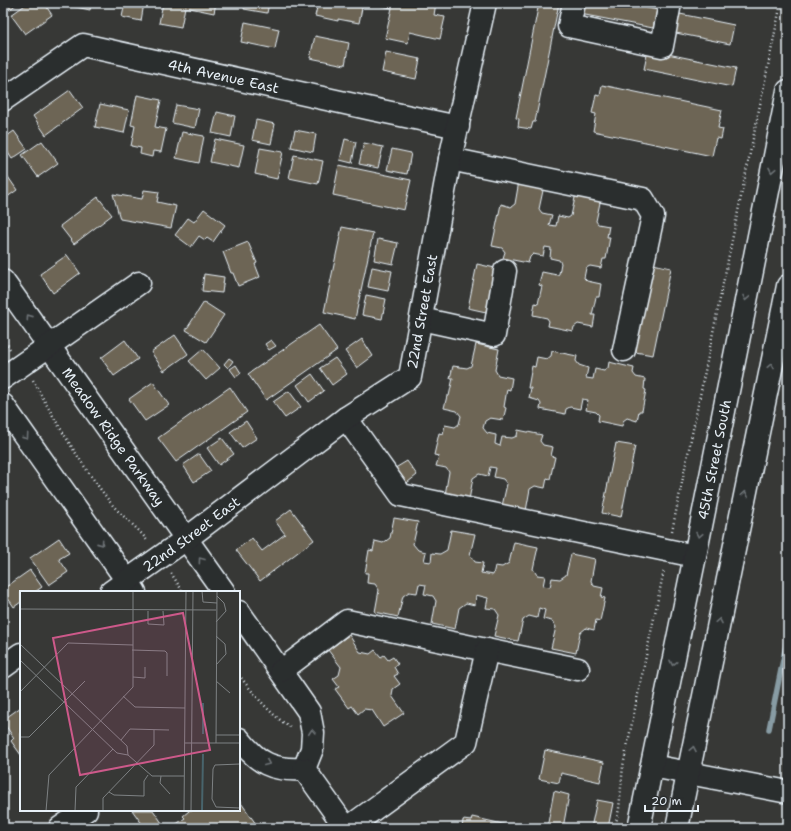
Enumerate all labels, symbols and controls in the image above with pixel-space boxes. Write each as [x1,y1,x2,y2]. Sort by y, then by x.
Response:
street label: 4th Avenue East [166,55,281,97]
one-way arrow [768,167,777,174]
street label: 22nd Street East [403,253,441,371]
one-way arrow [743,295,751,301]
one-way arrow [27,315,34,322]
one-way arrow [766,363,775,370]
street label: Meadow Ridge Parkway [58,364,169,509]
street label: 45th Street South [693,398,735,521]
one-way arrow [21,433,29,440]
one-way arrow [741,491,749,497]
street label: 22nd Street East [139,492,244,576]
one-way arrow [696,532,704,538]
one-way arrow [96,539,103,546]
one-way arrow [199,558,206,565]
inset map [20,591,240,811]
one-way arrow [715,618,723,624]
one-way arrow [670,659,678,666]
one-way arrow [308,729,317,735]
one-way arrow [689,745,697,752]
one-way arrow [263,759,270,767]
scale bar [645,787,698,813]
text: 20 m [651,793,682,809]

